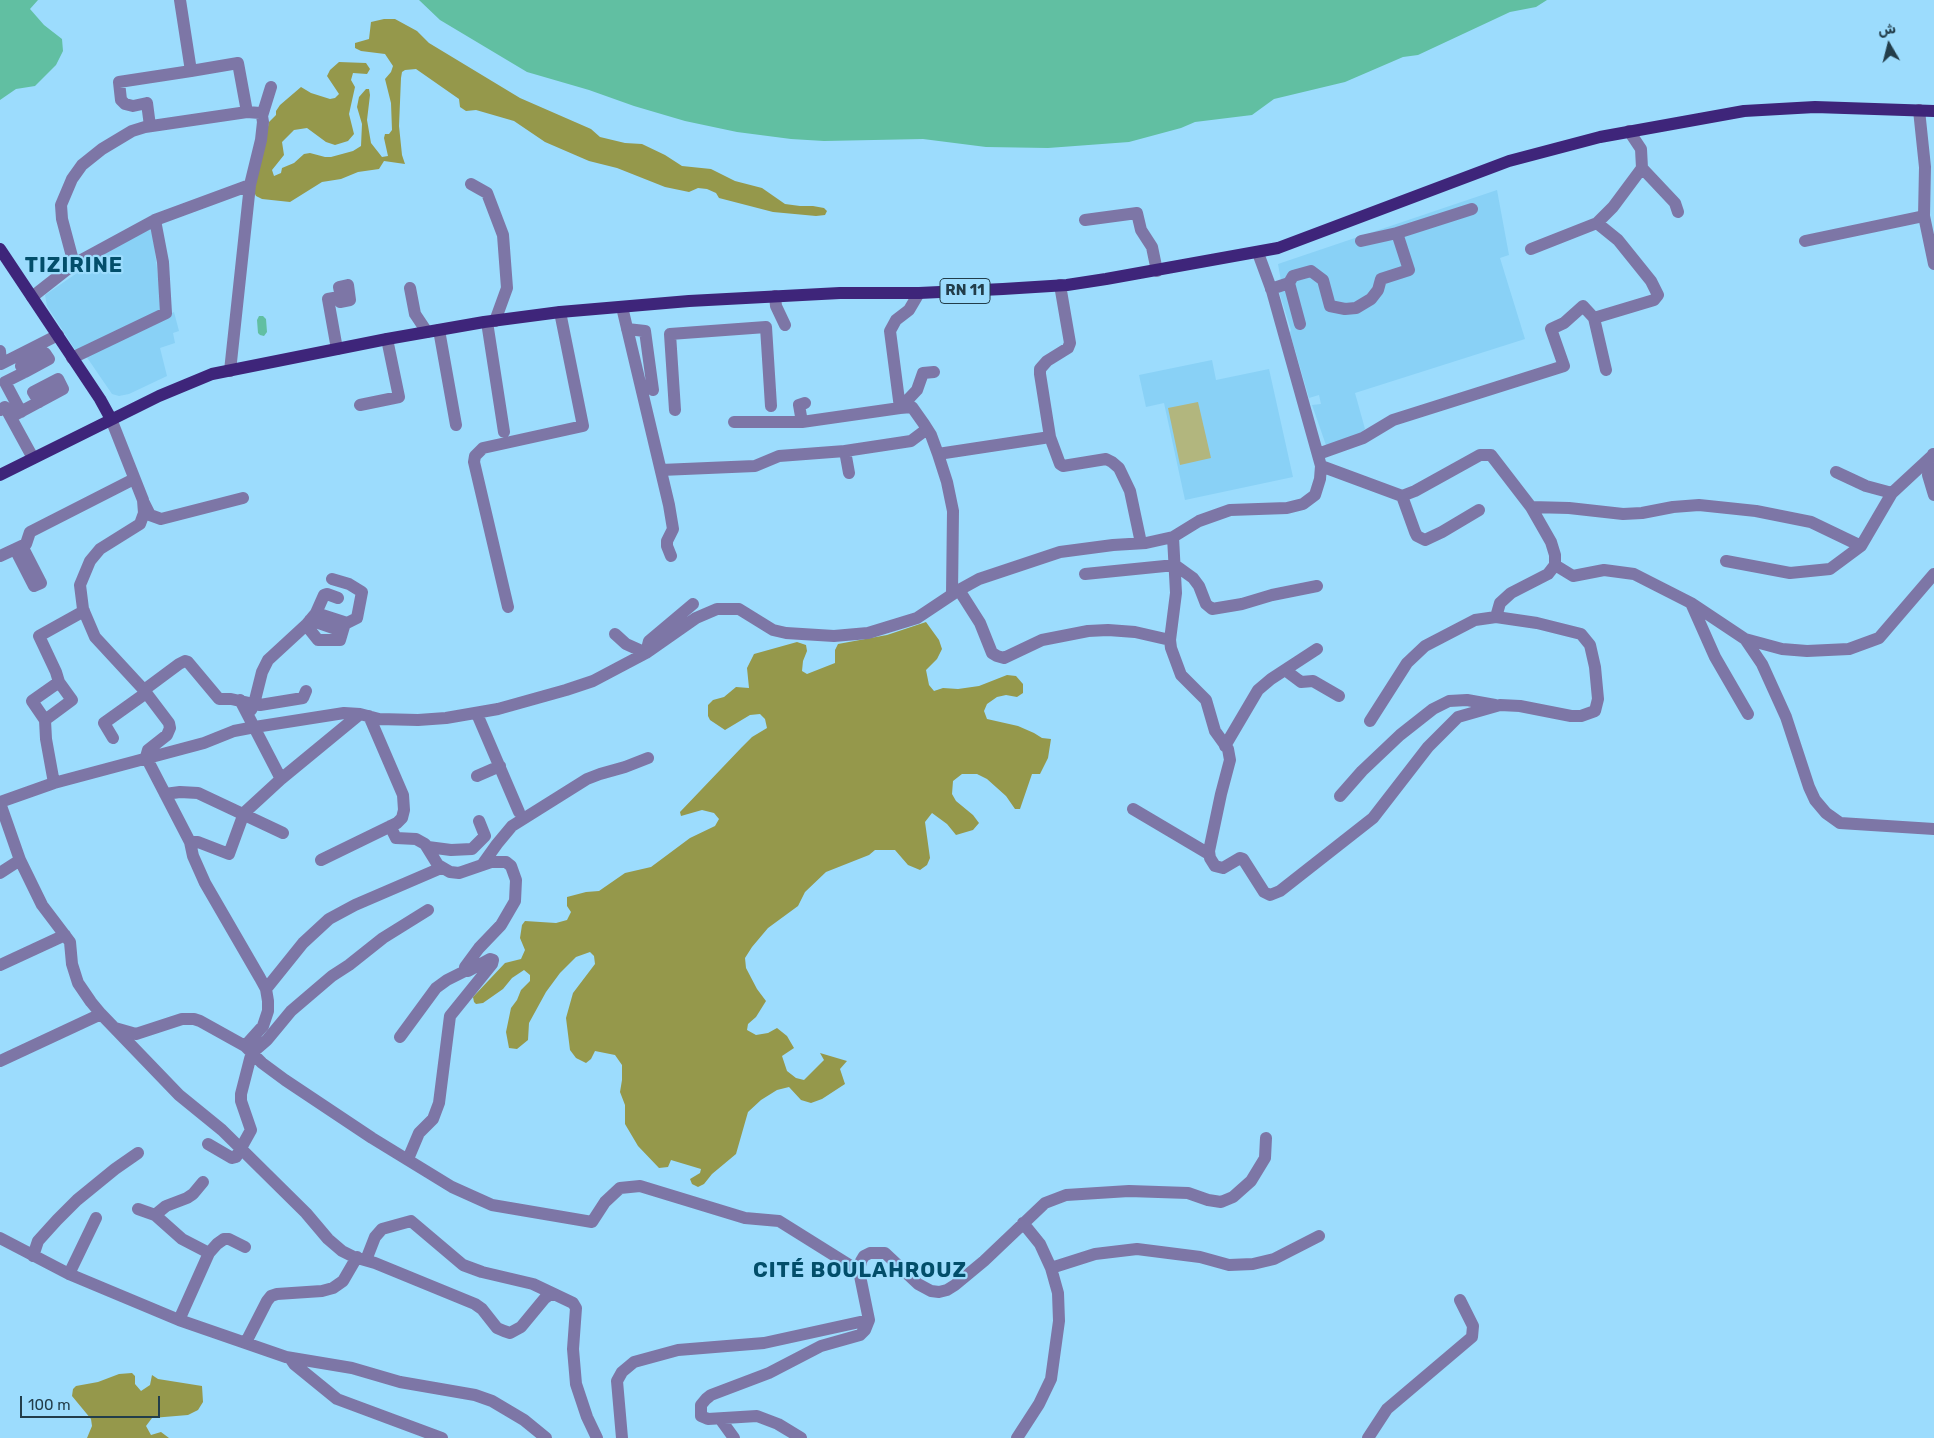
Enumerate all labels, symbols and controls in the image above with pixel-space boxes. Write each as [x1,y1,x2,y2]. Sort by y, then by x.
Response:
north arrow [1864,20,1914,70]
text: ش [1877,20,1897,39]
district label: TIZIRINE [24,253,124,279]
road number: RN 11 [940,278,990,304]
district label: CITÉ BOULAHROUZ [751,1258,969,1284]
scale bar [22,1386,162,1418]
text: 100 m [28,1396,70,1414]

